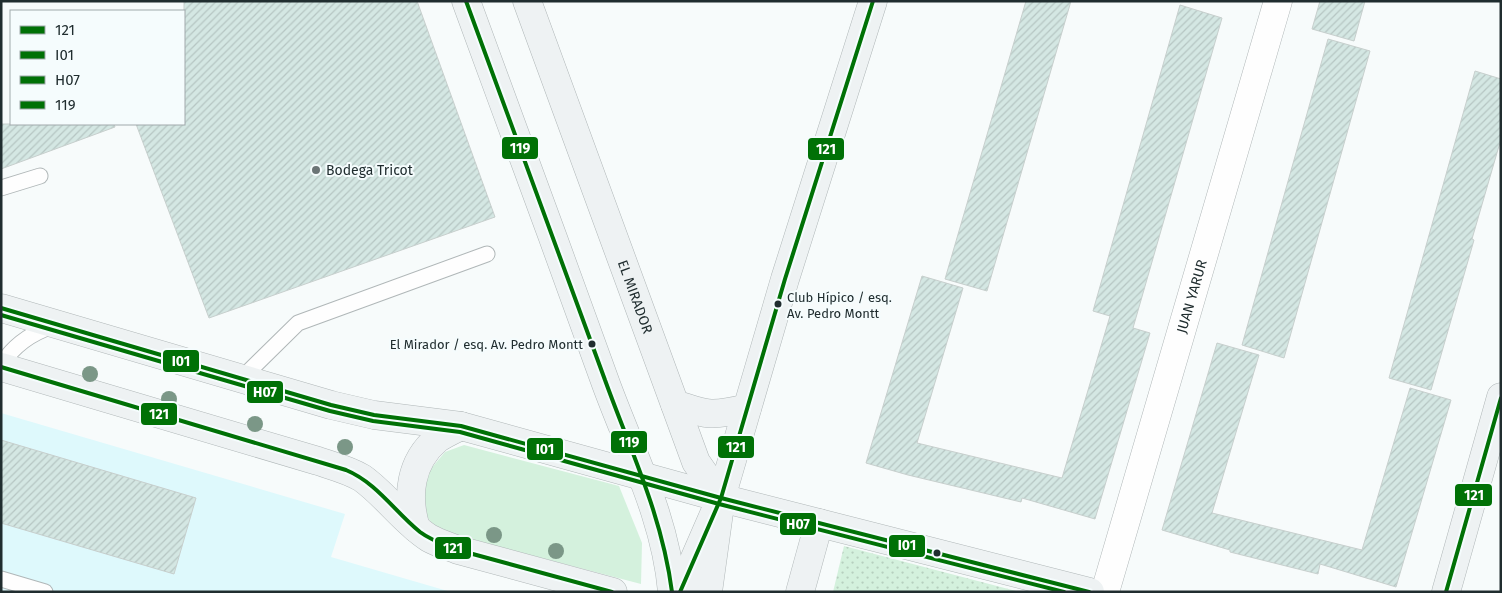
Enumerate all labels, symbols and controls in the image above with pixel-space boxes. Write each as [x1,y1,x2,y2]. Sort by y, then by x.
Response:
legend [10,10,185,125]
text: 121 [55,21,75,39]
text: I01 [55,46,74,64]
text: H07 [55,71,80,89]
text: 119 [55,96,76,114]
line badge: 119 [501,136,539,160]
line badge: 121 [807,137,845,161]
text: 119 [510,140,530,157]
text: 121 [816,141,836,158]
place label: Bodega Tricot [326,162,414,179]
marker: Bodega Tricot [310,164,322,176]
street label: JUAN YARUR [1173,257,1211,335]
street label: EL MIRADOR [614,258,656,336]
place label: Club Hípico / esq. Av. Pedro Montt [787,290,892,321]
marker: Club Hípico / esq. Av. Pedro Montt [773,299,783,309]
place label: El Mirador / esq. Av. Pedro Montt [390,337,583,352]
marker: El Mirador / esq. Av. Pedro Montt [587,339,597,349]
line badge: I01 [162,349,200,373]
text: I01 [172,353,190,370]
line badge: H07 [246,380,284,404]
text: H07 [253,384,277,401]
line badge: 121 [140,402,178,426]
text: 121 [149,406,169,423]
line badge: 119 [610,430,648,454]
text: 119 [619,434,639,451]
line badge: 121 [717,435,755,459]
line badge: I01 [526,437,564,461]
text: 121 [726,439,746,456]
text: I01 [536,441,554,458]
line badge: 121 [1454,483,1493,507]
text: 121 [1464,487,1484,504]
line badge: H07 [779,512,817,536]
text: H07 [786,516,810,533]
line badge: I01 [888,534,926,558]
line badge: 121 [434,536,472,560]
text: I01 [898,537,916,554]
text: 121 [443,540,463,557]
unlabelled marker [932,548,942,558]

